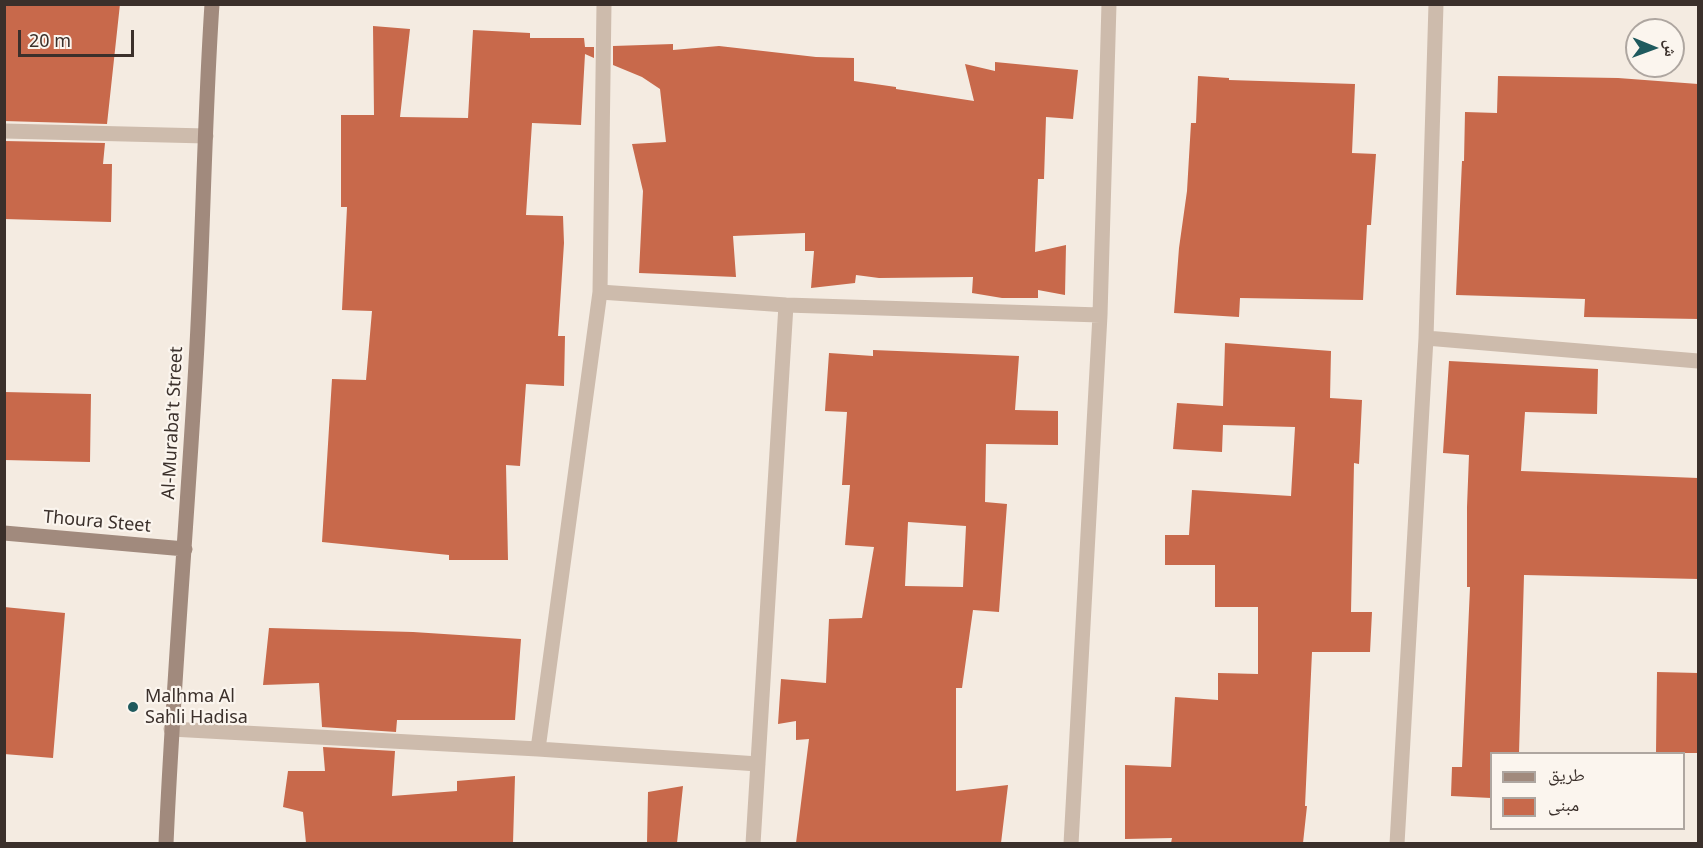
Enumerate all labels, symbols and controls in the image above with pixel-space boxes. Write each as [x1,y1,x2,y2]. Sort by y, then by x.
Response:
scale bar [21,18,136,56]
north arrow [1625,18,1685,78]
text: 20 m [29,28,71,52]
text: ش [1660,40,1682,57]
street label: Al-Muraba't Street [158,346,188,500]
street label: Thoura Steet [42,507,152,537]
place label: Malhma Al Sahli Hadisa [145,686,248,728]
marker: Malhma Al Sahli Hadisa [126,700,140,714]
legend [1490,752,1685,830]
text: طريق [1548,762,1585,786]
text: مبنى [1548,792,1579,816]

